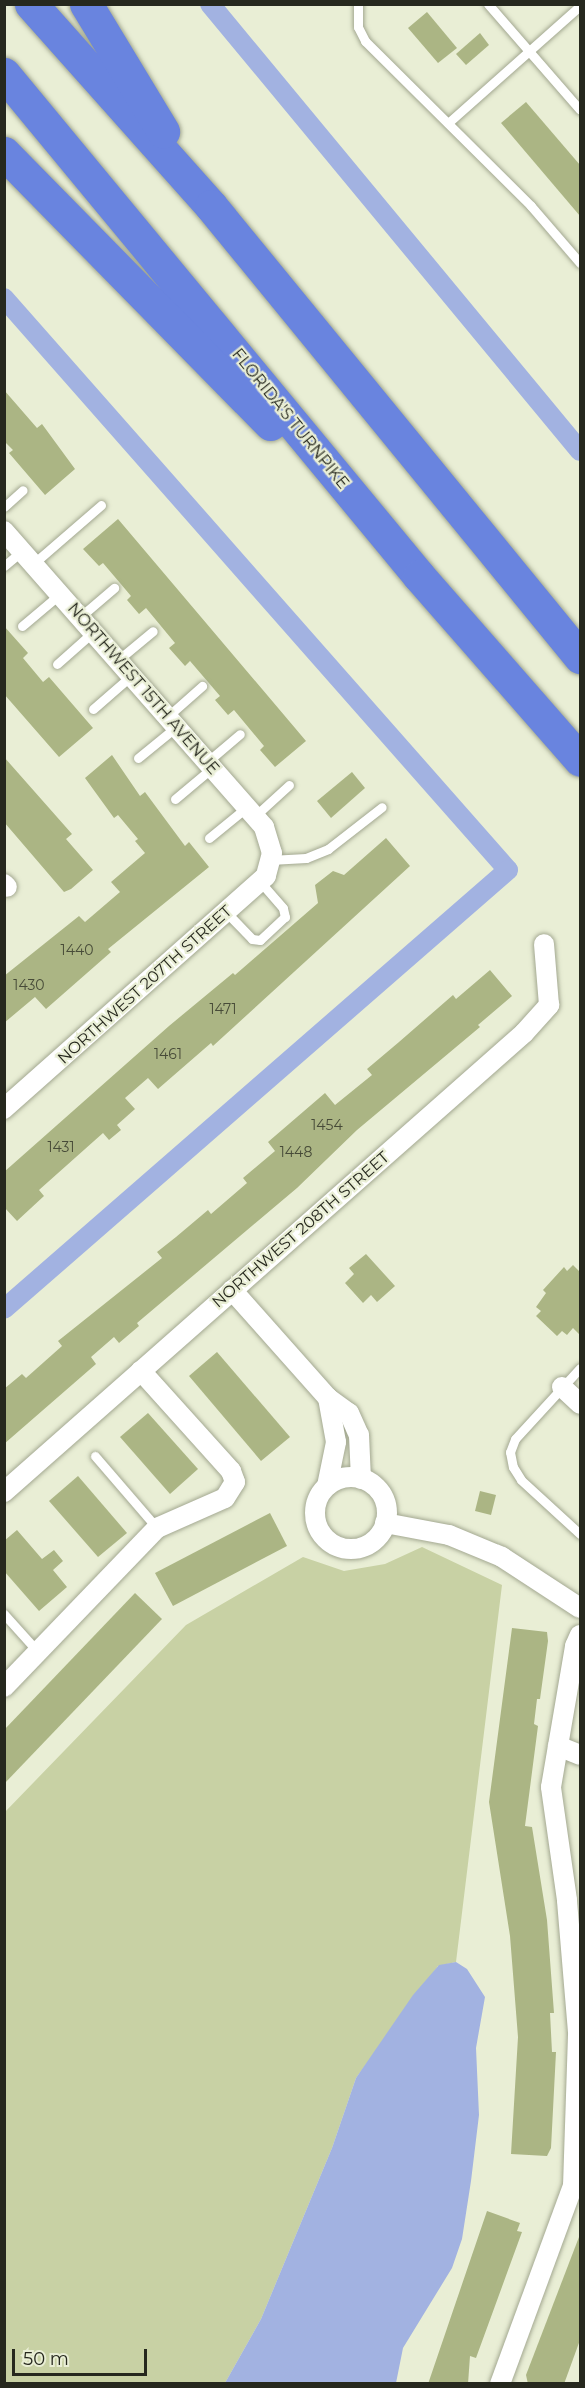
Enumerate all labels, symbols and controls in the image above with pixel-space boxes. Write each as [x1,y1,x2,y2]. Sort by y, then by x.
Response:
street label: FLORIDA'S TURNPIKE [228,345,352,493]
street label: NORTHWEST 15TH AVENUE [63,599,223,779]
street label: NORTHWEST 207TH STREET [54,902,236,1068]
house number: 1440 [61,942,93,958]
house number: 1430 [13,977,45,993]
house number: 1471 [209,1001,237,1017]
house number: 1461 [154,1046,182,1062]
house number: 1454 [311,1117,343,1133]
house number: 1431 [47,1139,75,1155]
house number: 1448 [280,1144,312,1160]
street label: NORTHWEST 208TH STREET [209,1148,393,1312]
scale bar [15,2337,150,2375]
text: 50 m [23,2348,69,2370]

